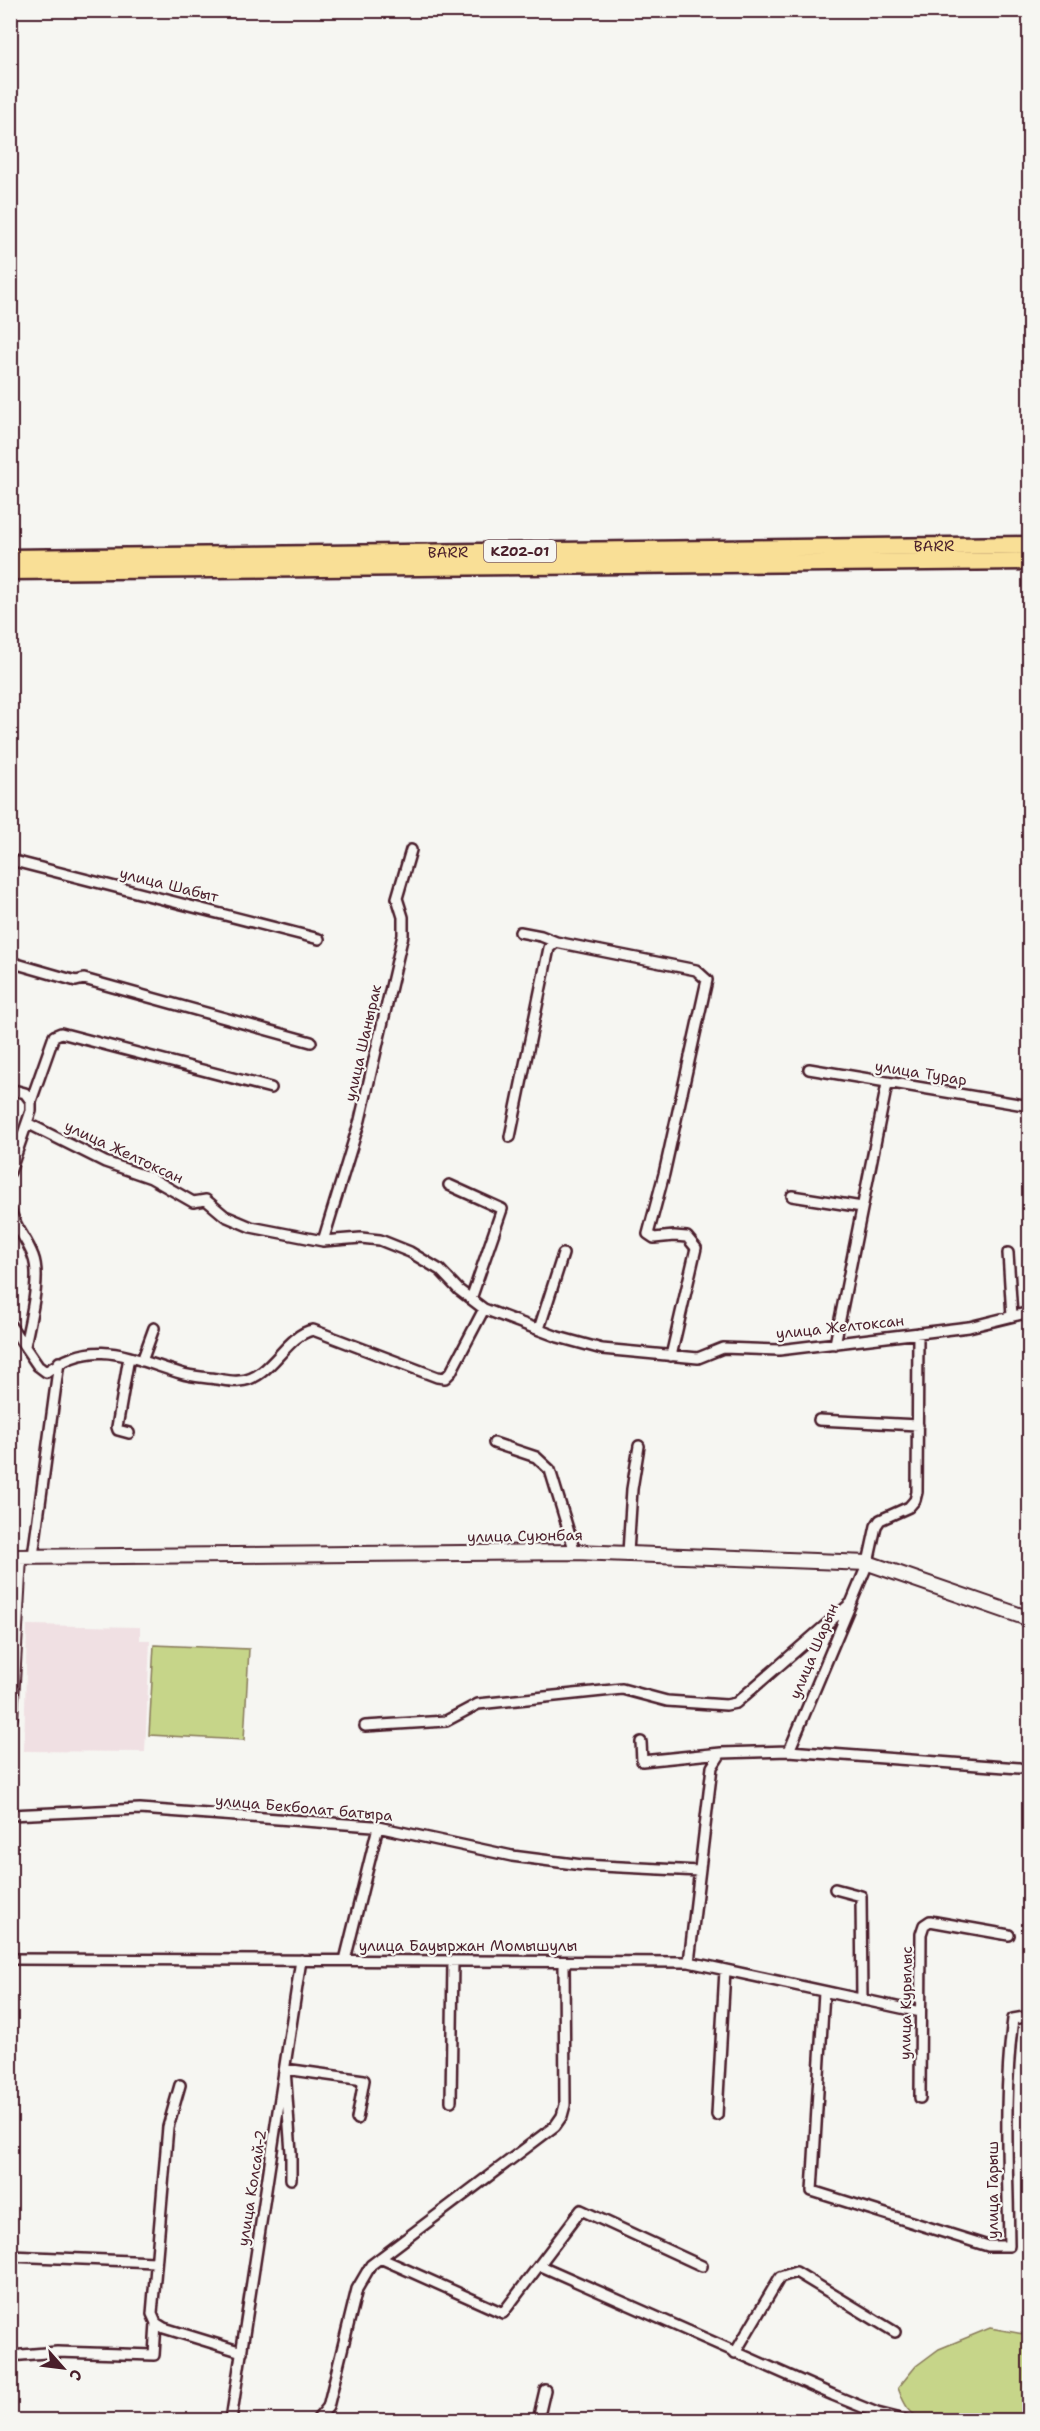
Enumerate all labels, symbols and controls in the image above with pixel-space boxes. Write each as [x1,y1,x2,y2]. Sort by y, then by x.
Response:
street label: BARR [913,536,954,556]
road number: KZ02-01 [484,540,556,562]
street label: BARR [428,542,468,563]
street label: улица Шабыт [117,863,221,907]
street label: улица Шанырак [340,983,386,1103]
street label: улица Турар [874,1056,968,1090]
street label: улица Желтоксан [61,1116,187,1188]
street label: улица Желтоксан [775,1310,905,1344]
street label: улица Суюнбая [467,1525,583,1547]
street label: улица Шарын [785,1600,843,1702]
street label: улица Бекболат батыра [214,1790,394,1826]
street label: улица Бауыржан Момышулы [359,1936,577,1956]
street label: улица Курылыс [895,1946,917,2060]
street label: улица Колсай-2 [233,2128,271,2248]
street label: улица Гарыш [983,2141,1003,2239]
north arrow [33,2338,93,2398]
text: С [64,2366,87,2384]

